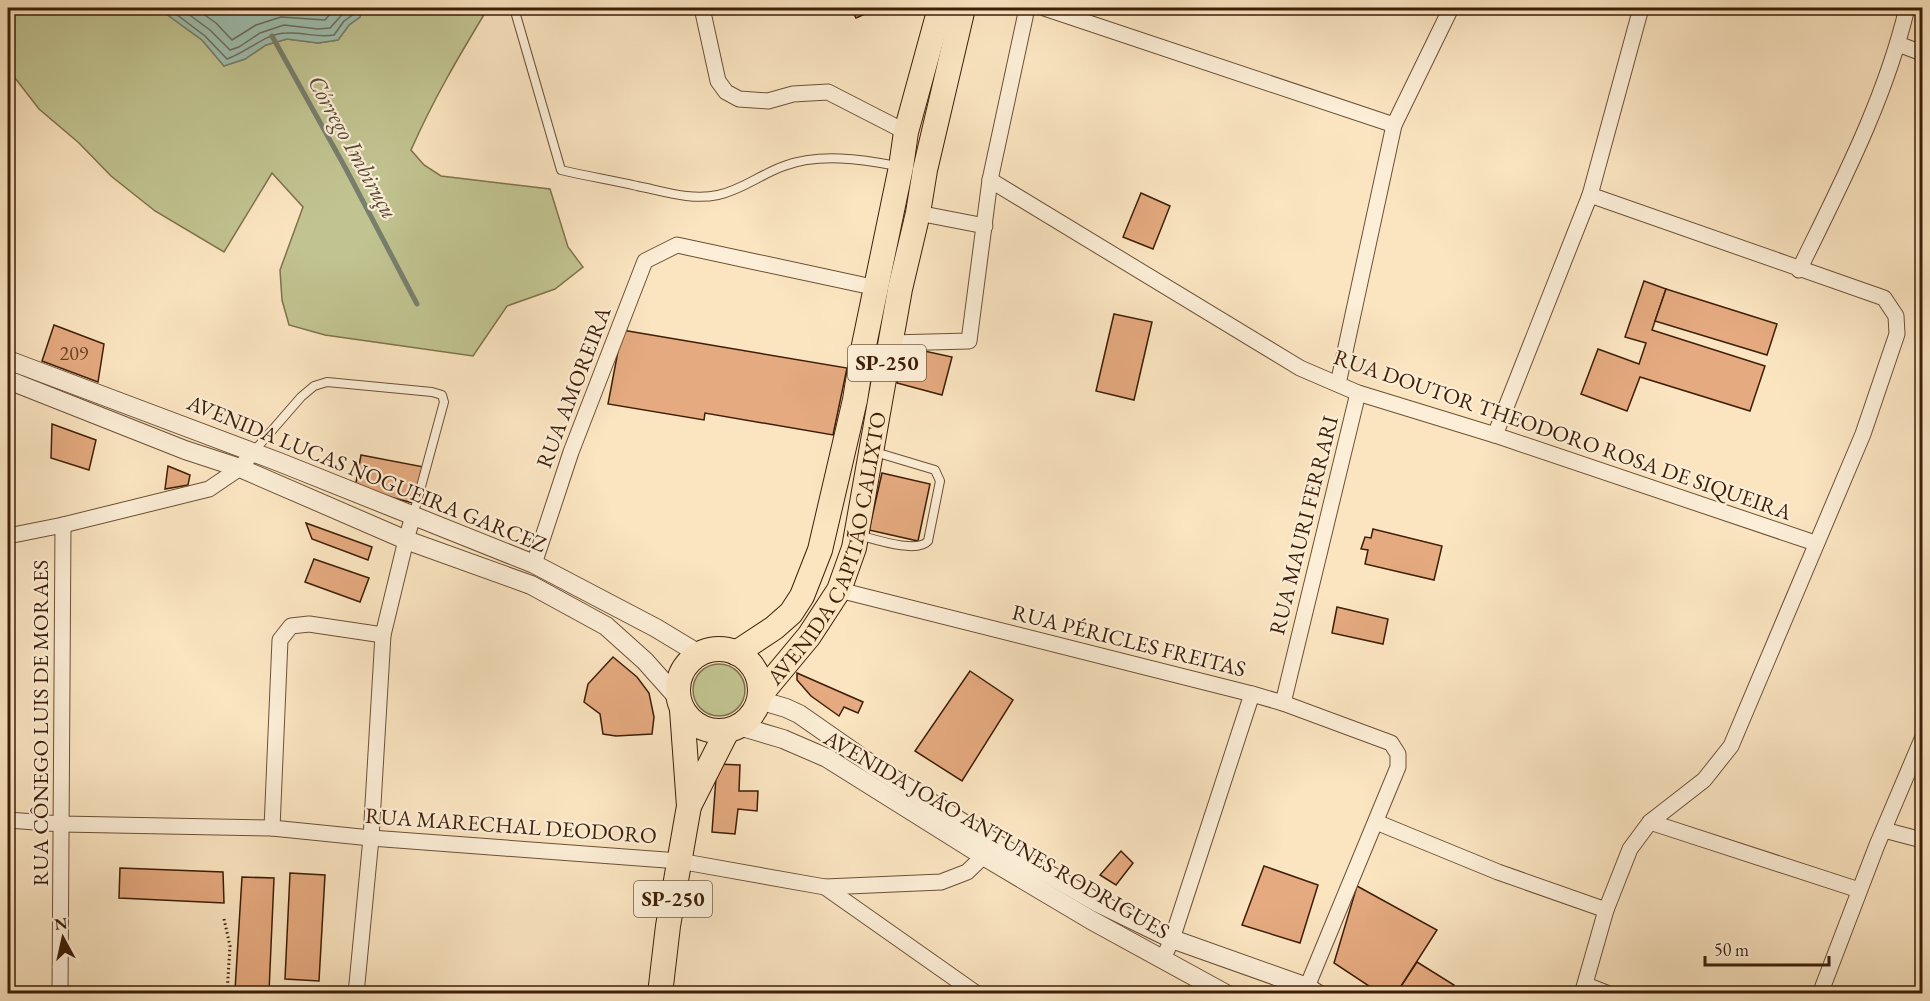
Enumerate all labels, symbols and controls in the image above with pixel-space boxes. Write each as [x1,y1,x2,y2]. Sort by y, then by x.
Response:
water label: Córrego Imbiruçu [301,69,406,224]
street label: RUA AMOREIRA [529,302,618,472]
house number: 209 [60,340,89,366]
street label: RUA DOUTOR THEODORO ROSA DE SIQUEIRA [1330,342,1796,527]
road number: SP-250 [848,345,926,381]
street label: AVENIDA LUCAS NOGUEIRA GARCEZ [182,388,551,559]
street label: AVENIDA CAPITÃO CALIXTO [760,409,893,692]
street label: RUA MAURI FERRARI [1262,412,1345,638]
street label: RUA CÔNEGO LUIS DE MORAES [26,560,55,886]
street label: RUA PÉRICLES FREITAS [1009,597,1249,684]
street label: AVENIDA JOÃO ANTUNES RODRIGUES [818,723,1175,946]
street label: RUA MARECHAL DEODORO [364,801,658,850]
road number: SP-250 [634,881,712,917]
north arrow [33,908,93,968]
text: N [53,912,69,935]
scale bar [1705,929,1830,967]
text: 50 m [1714,938,1749,961]

